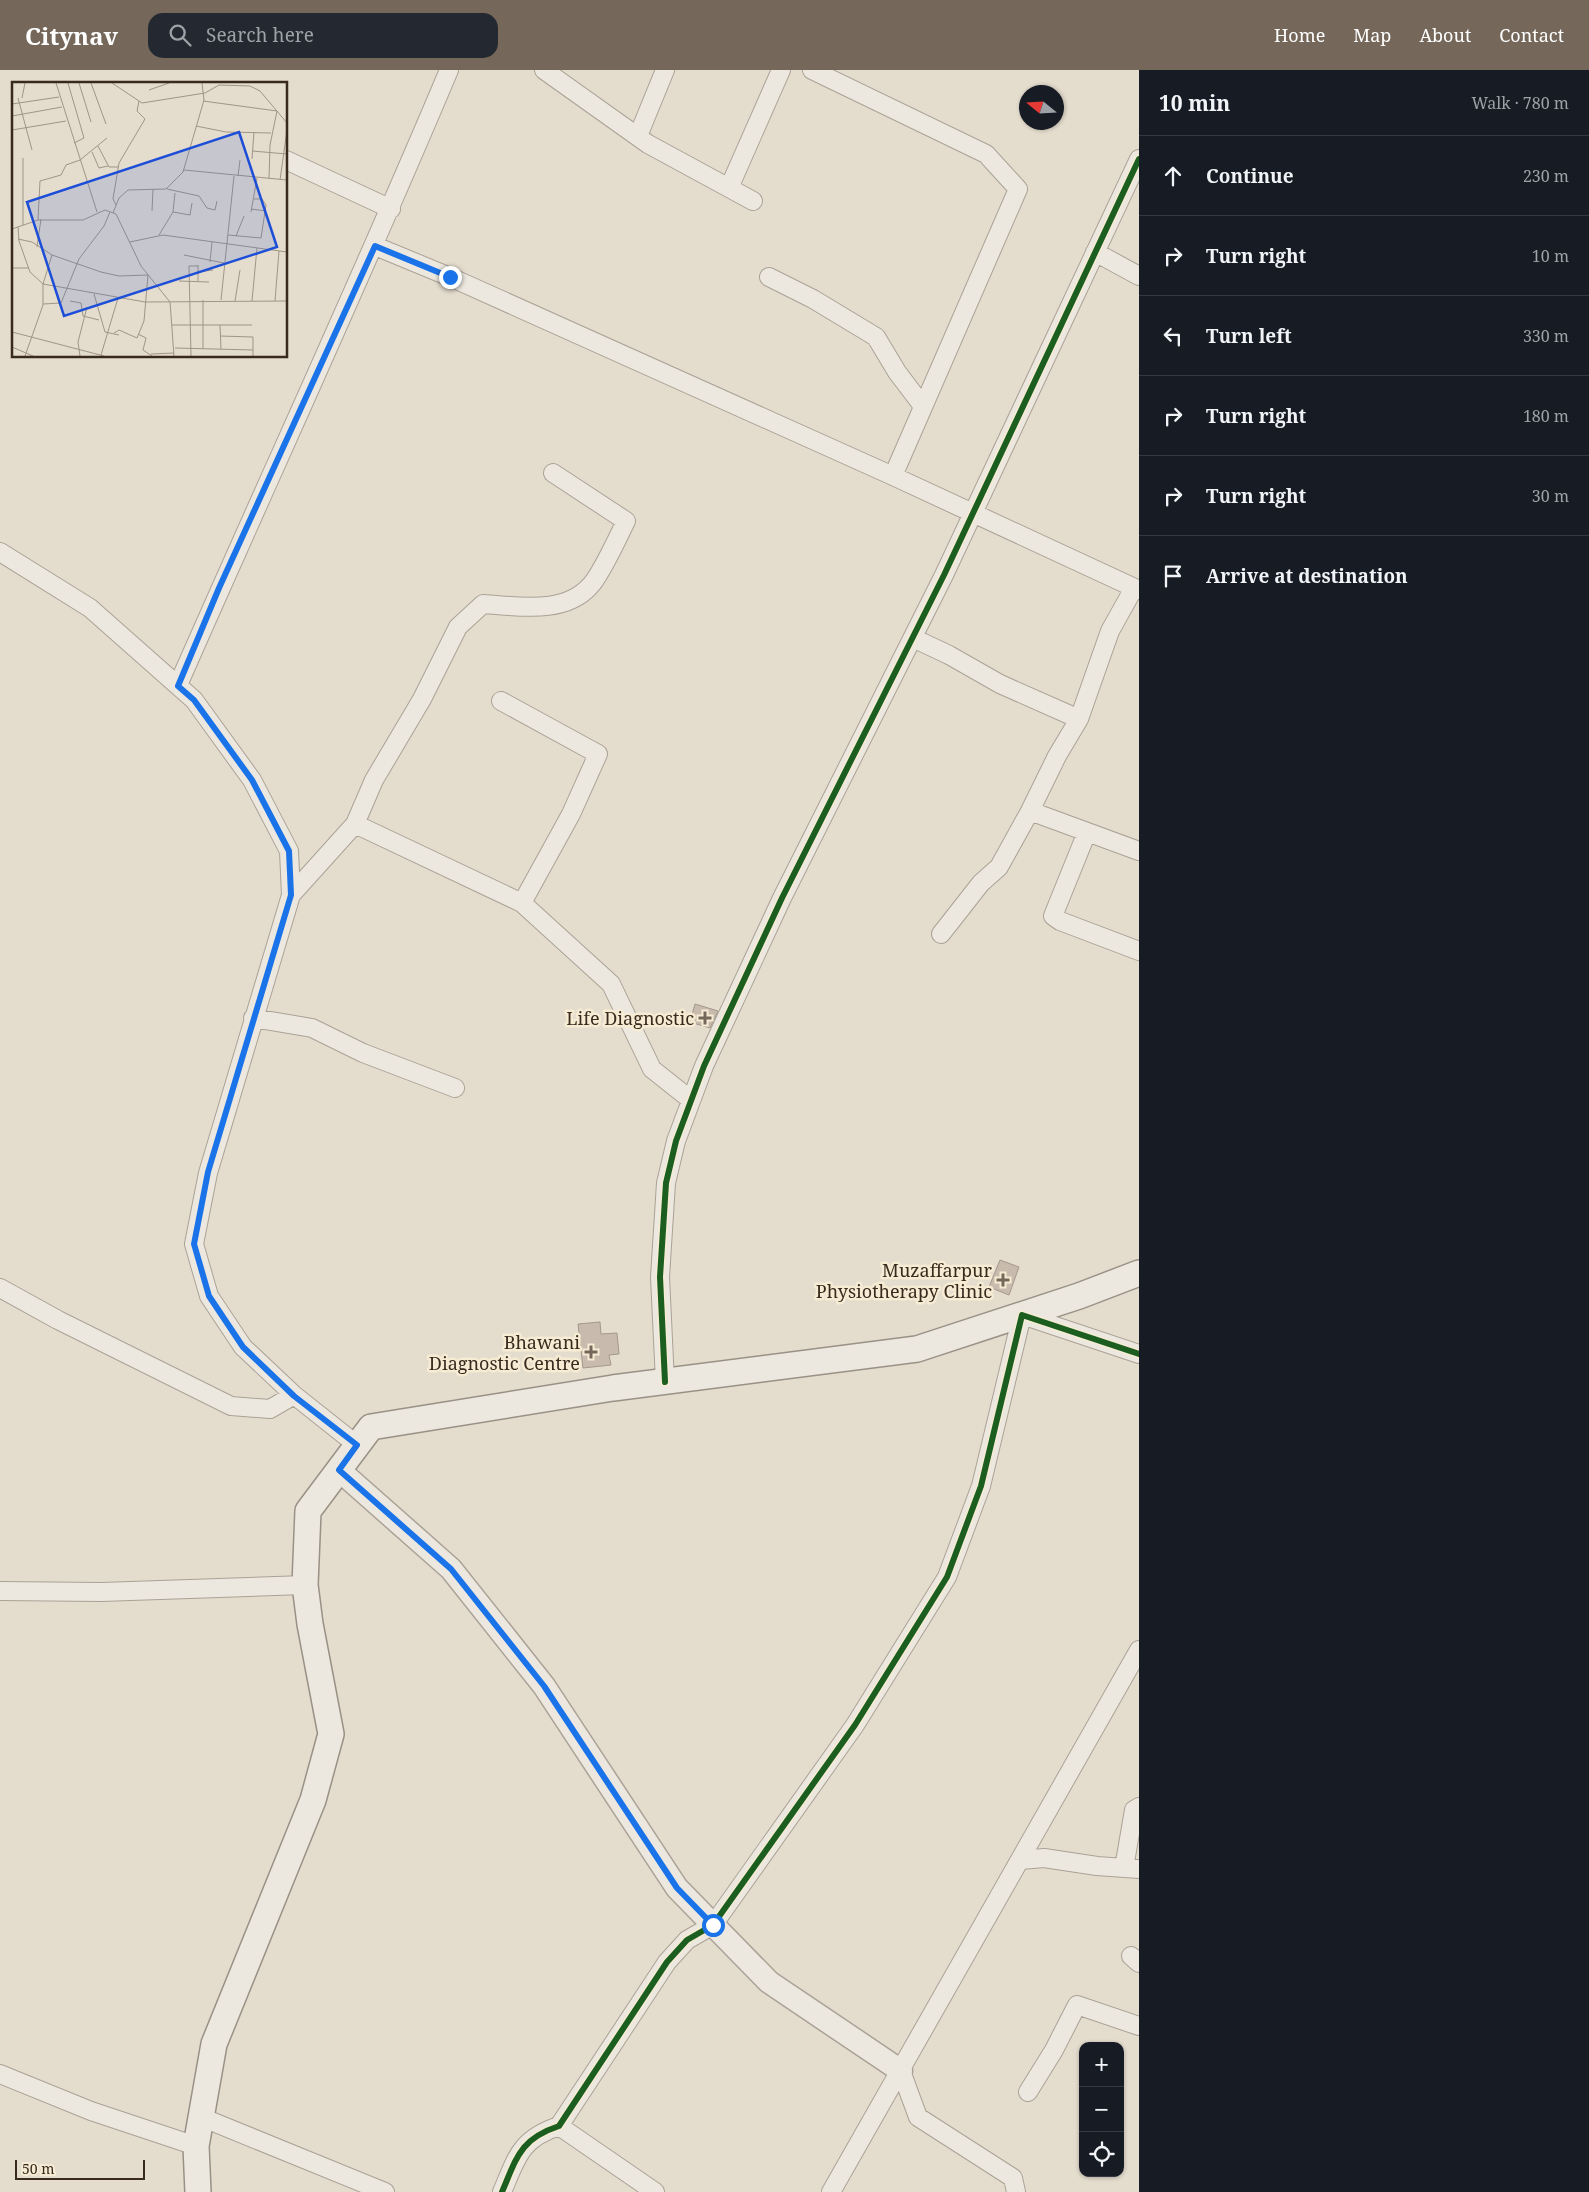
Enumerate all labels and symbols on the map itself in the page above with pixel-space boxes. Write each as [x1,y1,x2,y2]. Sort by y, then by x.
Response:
inset map [12,82,288,358]
north arrow [1019,85,1064,130]
route end [439,266,462,289]
place label: Life Diagnostic [566,1006,694,1030]
marker: Life Diagnostic [698,1011,712,1025]
place label: Muzaffarpur Physiotherapy Clinic [816,1258,993,1303]
marker: Muzaffarpur Physiotherapy Clinic [996,1273,1010,1287]
place label: Bhawani Diagnostic Centre [429,1330,580,1375]
marker: Bhawani Diagnostic Centre [584,1345,598,1359]
route start [702,1914,725,1937]
scale bar [15,2157,145,2180]

